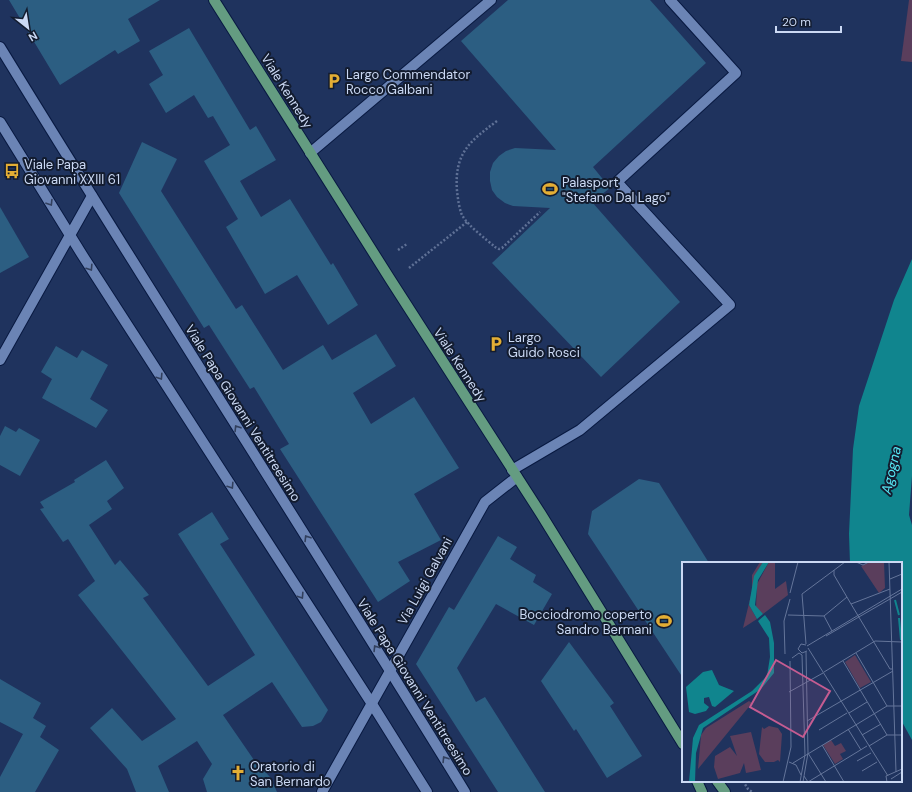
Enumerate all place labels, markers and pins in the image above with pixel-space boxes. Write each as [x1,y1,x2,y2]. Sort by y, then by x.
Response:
place label: Largo Commendator Rocco Galbani [346,66,470,98]
parking icon: Largo Commendator Rocco Galbani [325,72,343,90]
place label: Viale Papa Giovanni XXIII 61 [24,156,120,188]
bus stop icon: Viale Papa Giovanni XXIII 61 [3,162,21,180]
place label: Palasport "Stefano Dal Lago" [562,174,670,206]
sports icon: Palasport "Stefano Dal Lago" [541,180,559,198]
place label: Largo Guido Rosci [508,329,580,361]
parking icon: Largo Guido Rosci [487,335,505,353]
place label: Bocciodromo coperto Sandro Bermani [519,606,652,638]
sports icon: Bocciodromo coperto Sandro Bermani [655,612,673,630]
place label: Oratorio di San Bernardo [250,758,331,790]
church icon: Oratorio di San Bernardo [229,764,247,782]

